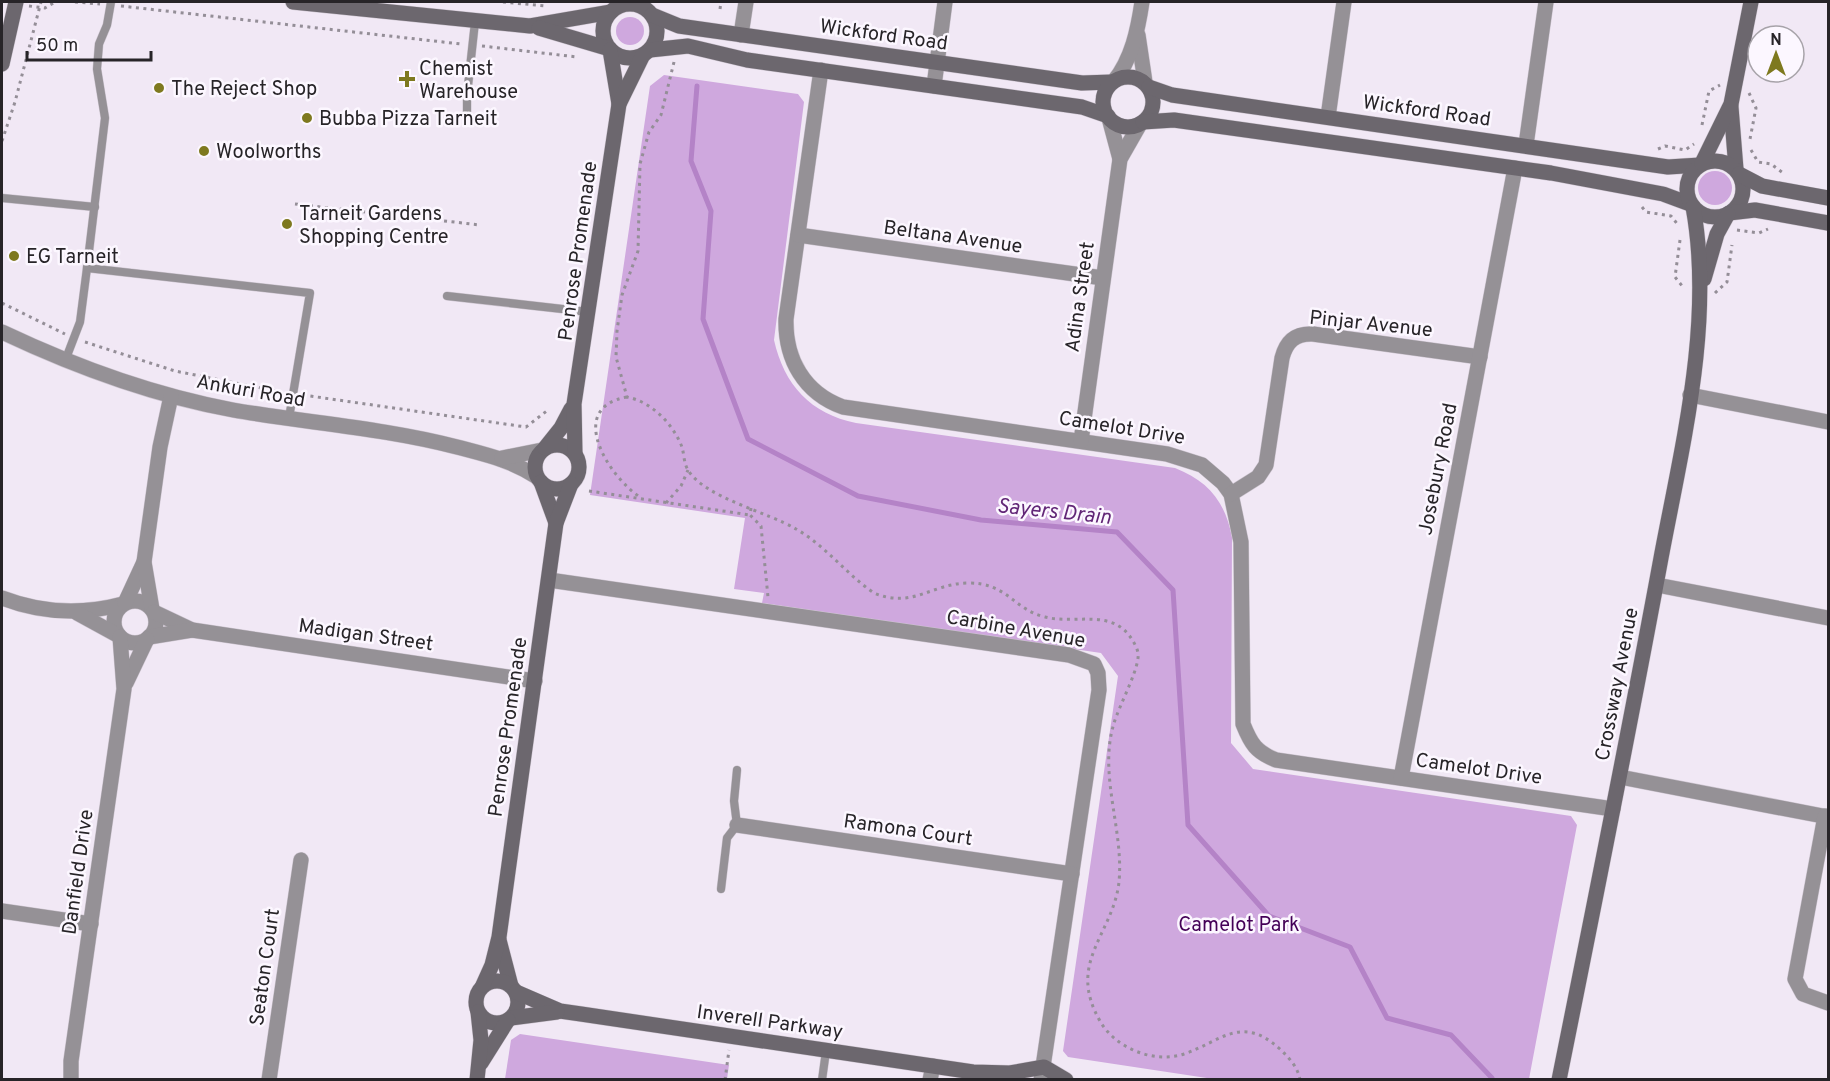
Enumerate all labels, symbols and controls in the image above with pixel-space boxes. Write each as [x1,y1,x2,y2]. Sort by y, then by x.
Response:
street label: Wickford Road [818,14,949,58]
scale bar [27,24,152,62]
north arrow [1746,24,1806,84]
text: N [1770,31,1782,51]
text: 50 m [36,35,78,58]
place label: Chemist Warehouse [419,57,518,106]
marker: Chemist Warehouse [400,72,414,86]
place label: The Reject Shop [171,77,317,103]
marker: The Reject Shop [152,81,166,95]
street label: Wickford Road [1361,90,1492,134]
place label: Bubba Pizza Tarneit [319,107,497,133]
marker: Bubba Pizza Tarneit [300,111,314,125]
place label: Woolworths [216,140,321,166]
marker: Woolworths [197,144,211,158]
street label: Penrose Promenade [553,160,604,343]
place label: Tarneit Gardens Shopping Centre [299,202,448,251]
street label: Beltana Avenue [882,215,1024,261]
marker: Tarneit Gardens Shopping Centre [280,217,294,231]
street label: Adina Street [1060,240,1102,354]
place label: EG Tarneit [26,245,119,271]
marker: EG Tarneit [7,249,21,263]
street label: Pinjar Avenue [1308,306,1434,344]
street label: Ankuri Road [194,370,307,414]
street label: Josebury Road [1413,401,1465,538]
street label: Camelot Drive [1057,406,1187,452]
water label: Sayers Drain [995,493,1113,532]
street label: Carbine Avenue [944,605,1087,655]
street label: Crossway Avenue [1590,605,1646,763]
street label: Madigan Street [297,614,435,658]
street label: Penrose Promenade [483,636,534,819]
street label: Camelot Drive [1414,748,1544,792]
street label: Danfield Drive [57,808,101,937]
street label: Ramona Court [842,809,974,853]
street label: Seaton Court [245,907,287,1028]
park label: Camelot Park [1178,913,1300,939]
street label: Inverell Parkway [695,1000,844,1046]

